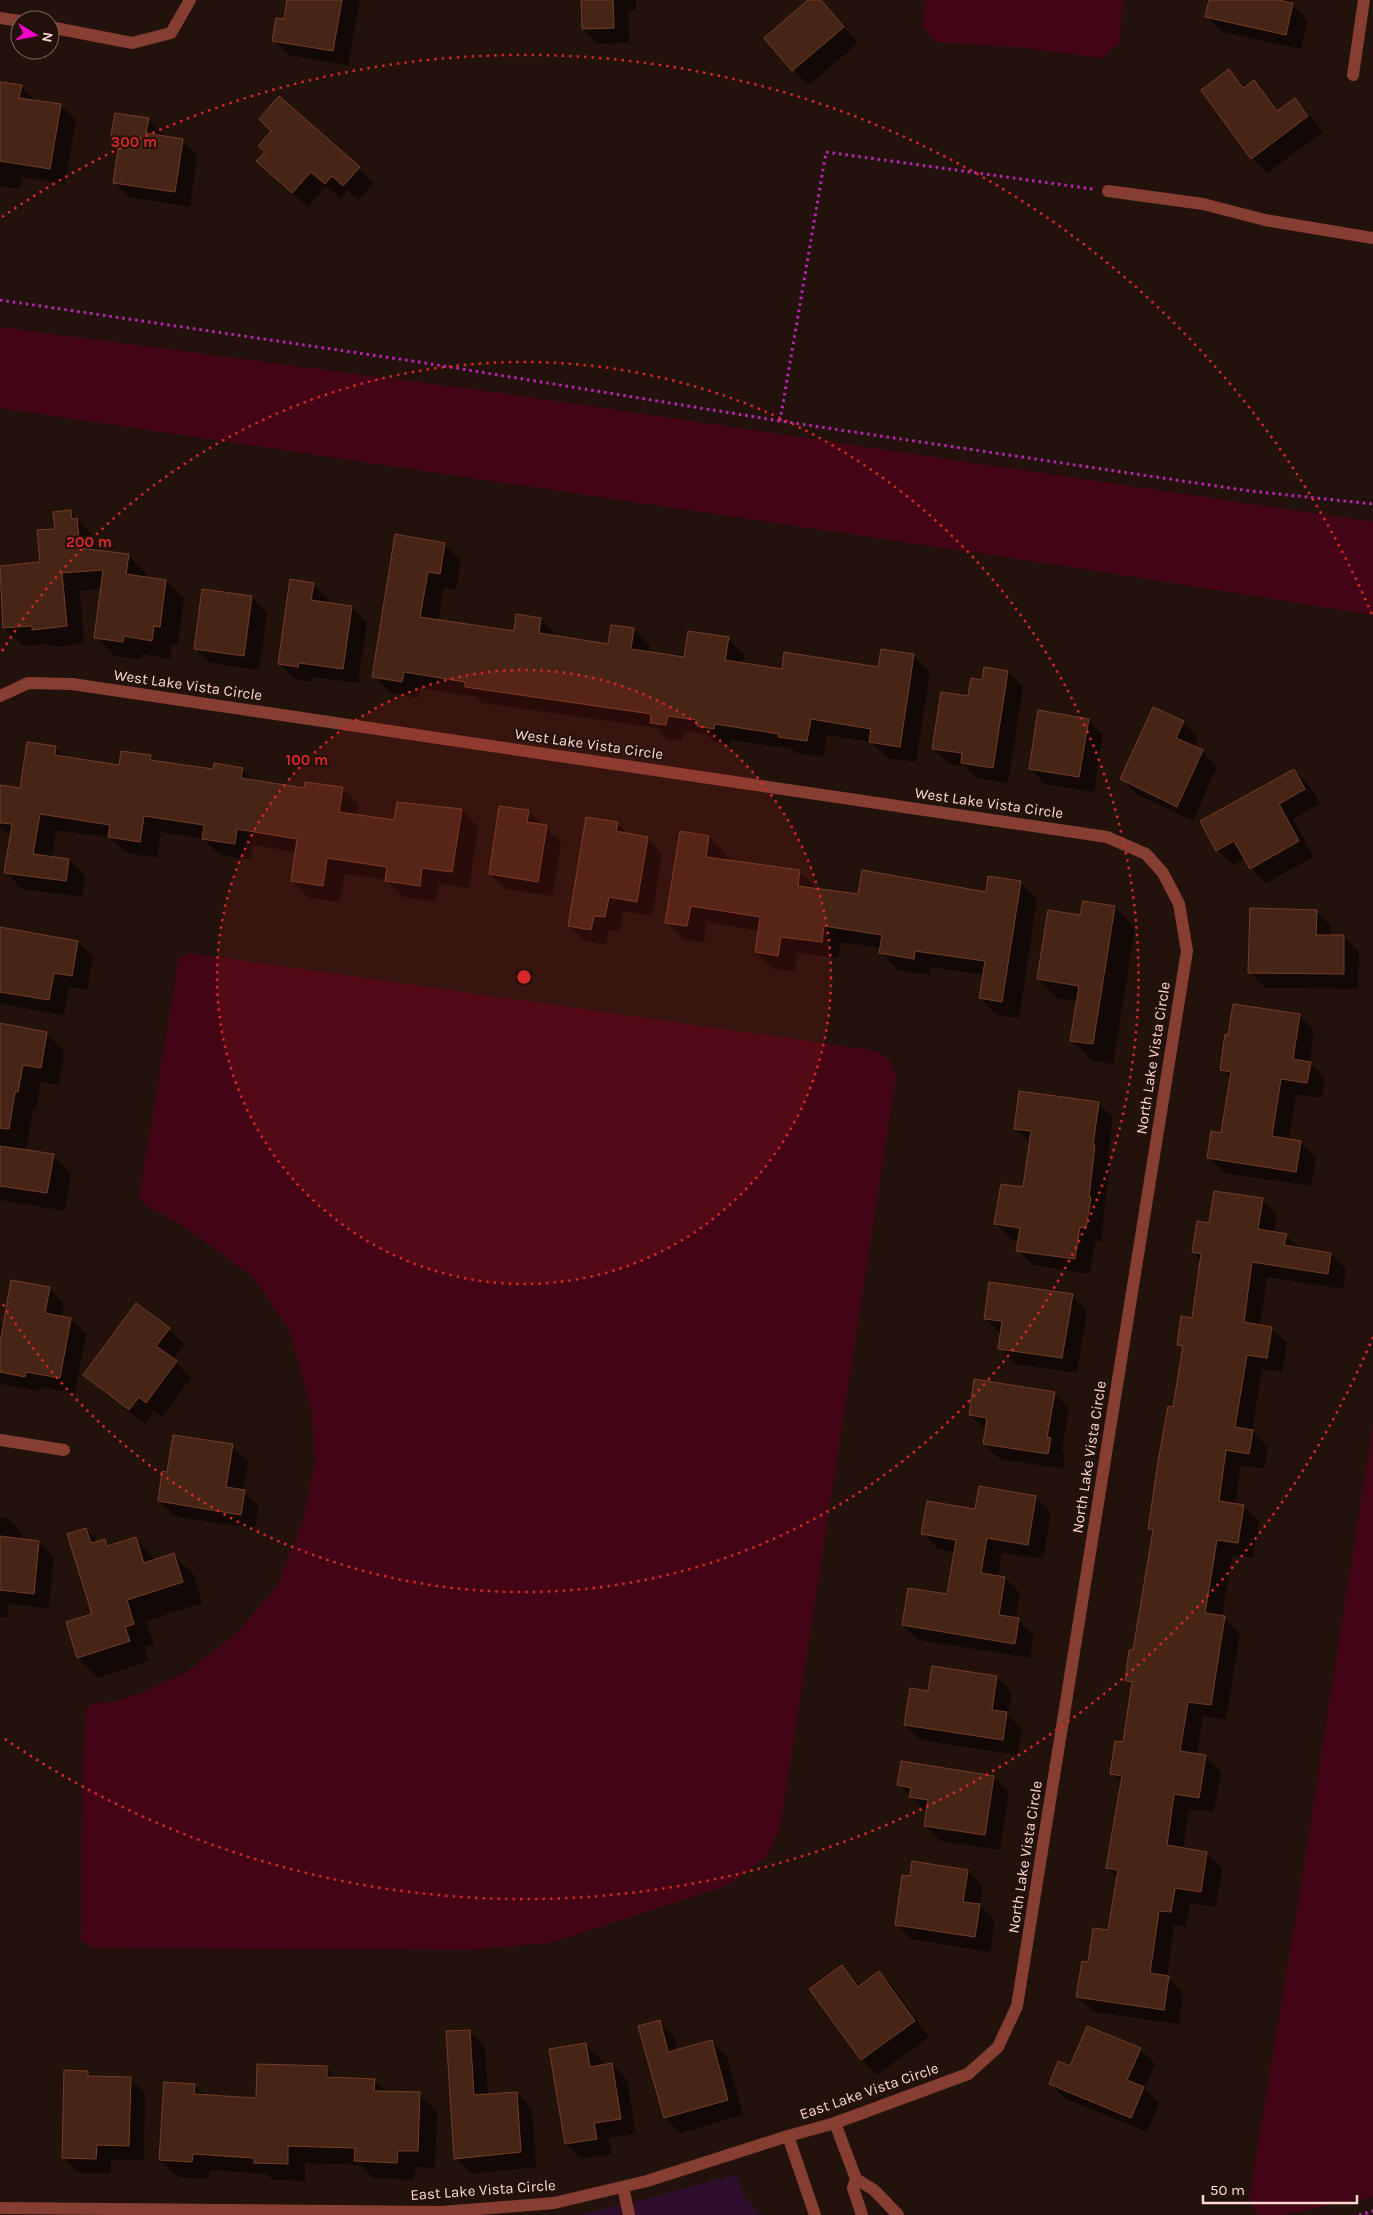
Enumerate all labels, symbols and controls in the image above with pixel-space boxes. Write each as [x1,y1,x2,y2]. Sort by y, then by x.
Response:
north arrow [10,10,60,60]
text: N [38,31,57,44]
text: 300 m [111,133,157,151]
text: 200 m [66,533,112,551]
street label: West Lake Vista Circle [113,666,263,704]
street label: West Lake Vista Circle [514,725,664,763]
text: 100 m [286,751,328,769]
street label: West Lake Vista Circle [914,784,1064,822]
centre of rings [515,968,533,986]
street label: North Lake Vista Circle [1132,980,1174,1136]
street label: North Lake Vista Circle [1068,1379,1110,1535]
street label: North Lake Vista Circle [1004,1779,1046,1935]
street label: East Lake Vista Circle [797,2059,941,2123]
scale bar [1203,2172,1357,2204]
street label: East Lake Vista Circle [410,2176,556,2204]
text: 50 m [1210,2181,1245,2199]

